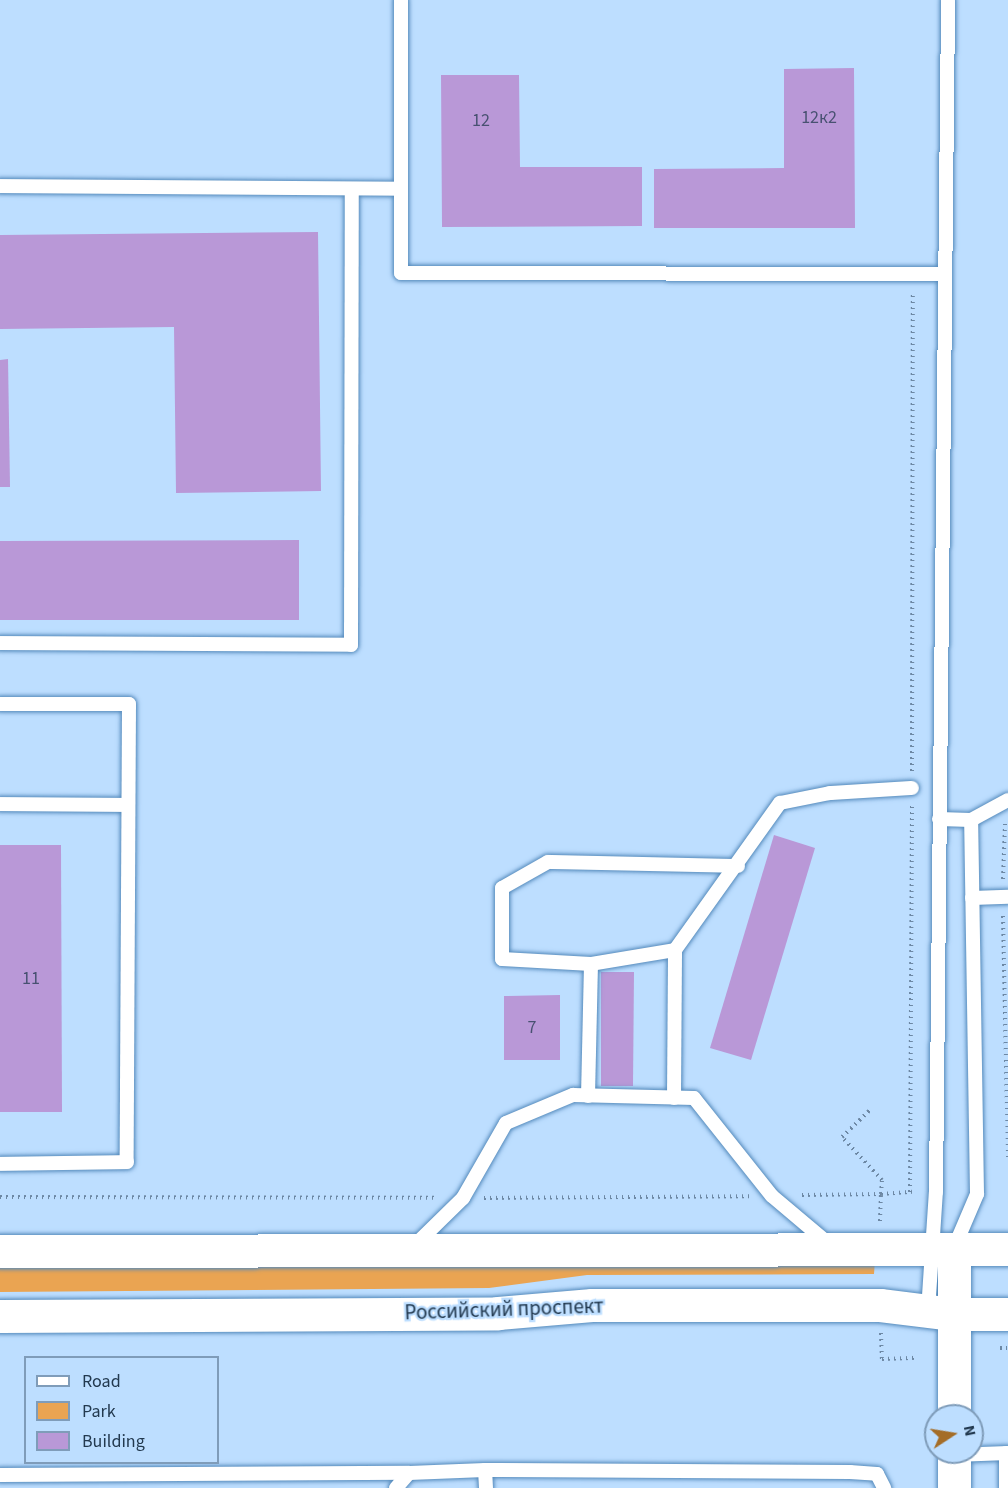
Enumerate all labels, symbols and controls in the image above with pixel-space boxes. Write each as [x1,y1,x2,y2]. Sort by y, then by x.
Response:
house number: 12к2 [801,107,837,129]
house number: 12 [472,110,490,132]
house number: 11 [22,968,40,990]
house number: 7 [528,1017,536,1039]
street label: Российский проспект [404,1293,604,1325]
legend [24,1356,219,1464]
text: Road [82,1369,121,1394]
text: Park [82,1399,116,1424]
north arrow [924,1404,984,1464]
text: N [958,1423,982,1438]
text: Building [82,1429,145,1454]

